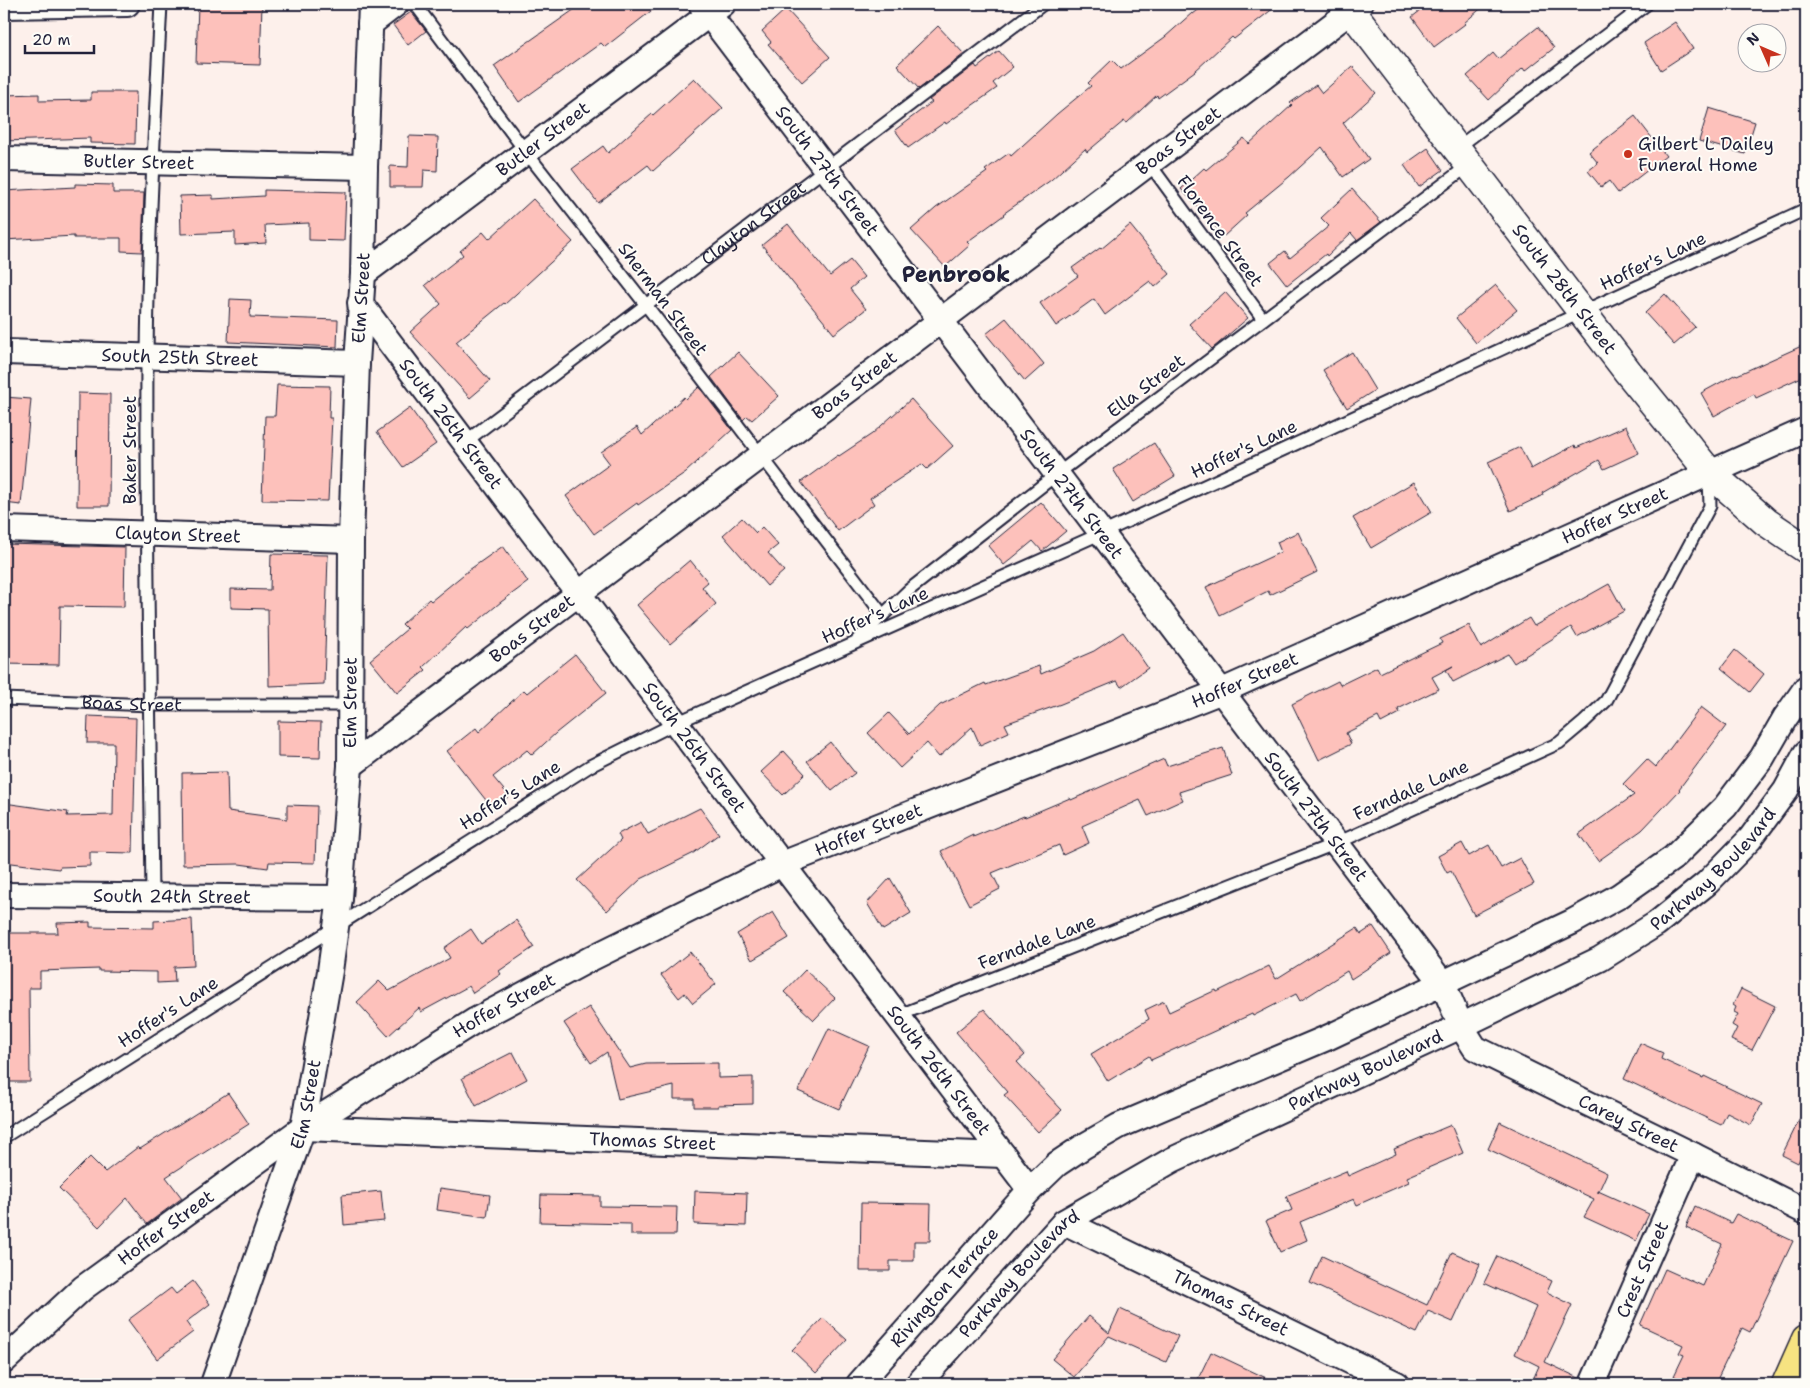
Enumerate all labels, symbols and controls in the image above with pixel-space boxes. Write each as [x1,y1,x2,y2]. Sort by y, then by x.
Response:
scale bar [25,22,94,54]
north arrow [1738,22,1788,72]
text: N [1743,29,1763,49]
text: 20 m [32,30,71,50]
street label: Butler Street [491,96,595,182]
street label: South 27th Street [770,101,884,241]
street label: Boas Street [1131,101,1226,181]
place label: Gilbert L Dailey Funeral Home [1638,132,1774,177]
marker: Gilbert L Dailey Funeral Home [1622,148,1634,160]
street label: Butler Street [83,149,195,175]
street label: Florence Street [1171,171,1269,292]
street label: Clayton Street [696,176,811,271]
street label: South 28th Street [1507,219,1622,359]
street label: Hoffer's Lane [1596,226,1710,296]
street label: Sherman Street [613,238,713,360]
street label: Elm Street [346,252,375,344]
district label: Penbrook [902,260,1010,289]
street label: South 25th Street [101,343,259,372]
street label: Boas Street [807,345,902,425]
street label: Ella Street [1102,349,1190,423]
street label: South 26th Street [394,353,508,494]
street label: Baker Street [118,396,142,504]
street label: Hoffer's Lane [1187,414,1301,484]
street label: South 27th Street [1015,423,1129,564]
street label: Hoffer Street [1558,481,1672,550]
street label: Clayton Street [115,521,241,549]
street label: Hoffer's Lane [818,581,932,649]
street label: Boas Street [485,589,579,669]
street label: Hoffer Street [1188,646,1302,714]
street label: Elm Street [338,657,362,748]
street label: South 26th Street [637,677,751,818]
street label: Boas Street [81,690,182,717]
street label: South 27th Street [1259,746,1373,887]
street label: Hoffer's Lane [455,754,565,836]
street label: Ferndale Lane [1349,754,1473,826]
street label: Hoffer Street [811,798,926,862]
street label: Parkway Boulevard [1645,803,1781,936]
street label: South 24th Street [93,884,251,909]
street label: Ferndale Lane [975,909,1099,975]
street label: Hoffer Street [448,968,560,1044]
street label: Hoffer's Lane [113,971,223,1053]
street label: South 26th Street [881,1000,996,1140]
street label: Parkway Boulevard [1284,1024,1447,1116]
street label: Elm Street [284,1058,327,1153]
street label: Carey Street [1574,1089,1683,1158]
street label: Thomas Street [589,1127,717,1156]
street label: Hoffer Street [113,1184,219,1271]
street label: Parkway Boulevard [953,1204,1084,1343]
street label: Crest Street [1611,1217,1674,1322]
street label: Rivington Terrace [885,1222,1004,1353]
street label: Thomas Street [1168,1264,1293,1342]

